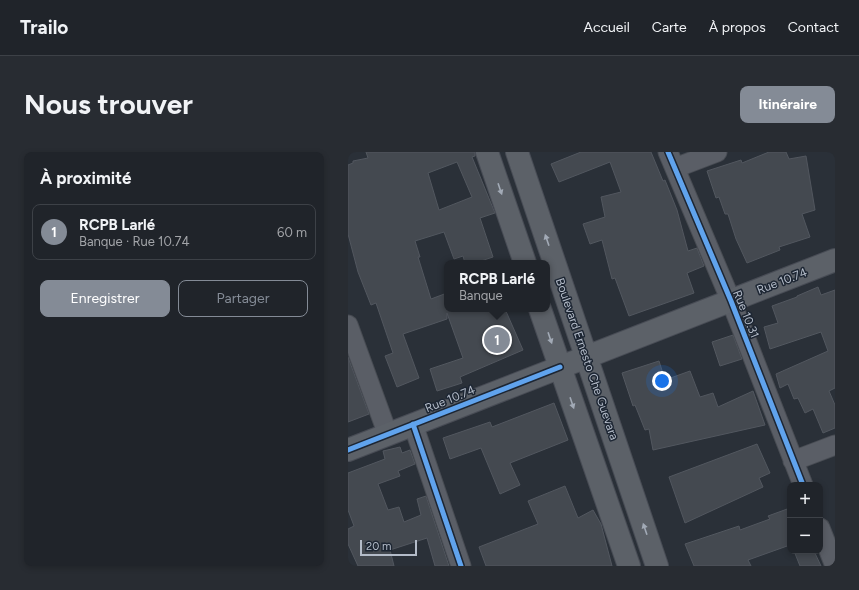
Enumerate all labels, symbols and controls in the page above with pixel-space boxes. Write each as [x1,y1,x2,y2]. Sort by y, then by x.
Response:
text: Trailo [20,16,68,39]
text: Accueil [584,19,630,36]
text: Carte [652,19,687,36]
text: À propos [709,19,766,36]
text: Contact [788,19,839,36]
button: Itinéraire [740,86,835,123]
text: Nous trouver [24,87,193,121]
text: À proximité [40,168,131,188]
one-way arrow [497,183,503,195]
text: RCPB Larlé [79,216,155,234]
text: 1 [51,225,57,240]
text: 60 m [277,225,307,240]
text: Banque · Rue 10.74 [79,234,190,249]
one-way arrow [543,234,549,246]
popup [444,260,550,312]
street label: Rue 10.74 [755,265,810,297]
text: RCPB Larlé [459,270,535,288]
street label: Boulevard Ernesto Che Guevara [553,276,621,442]
button: Enregistrer [40,280,170,317]
button: Partager [178,280,308,317]
text: Banque [459,288,503,303]
street label: Rue 10.31 [730,288,762,340]
pin: 1 [484,325,510,355]
one-way arrow [547,332,553,344]
your location [652,371,672,391]
street label: Rue 10.74 [423,382,478,415]
one-way arrow [570,398,576,410]
map controls [787,482,823,554]
button: + [787,482,823,518]
button: − [787,518,823,554]
one-way arrow [642,523,648,535]
scale bar [360,538,417,557]
text: 20 m [366,540,391,553]

